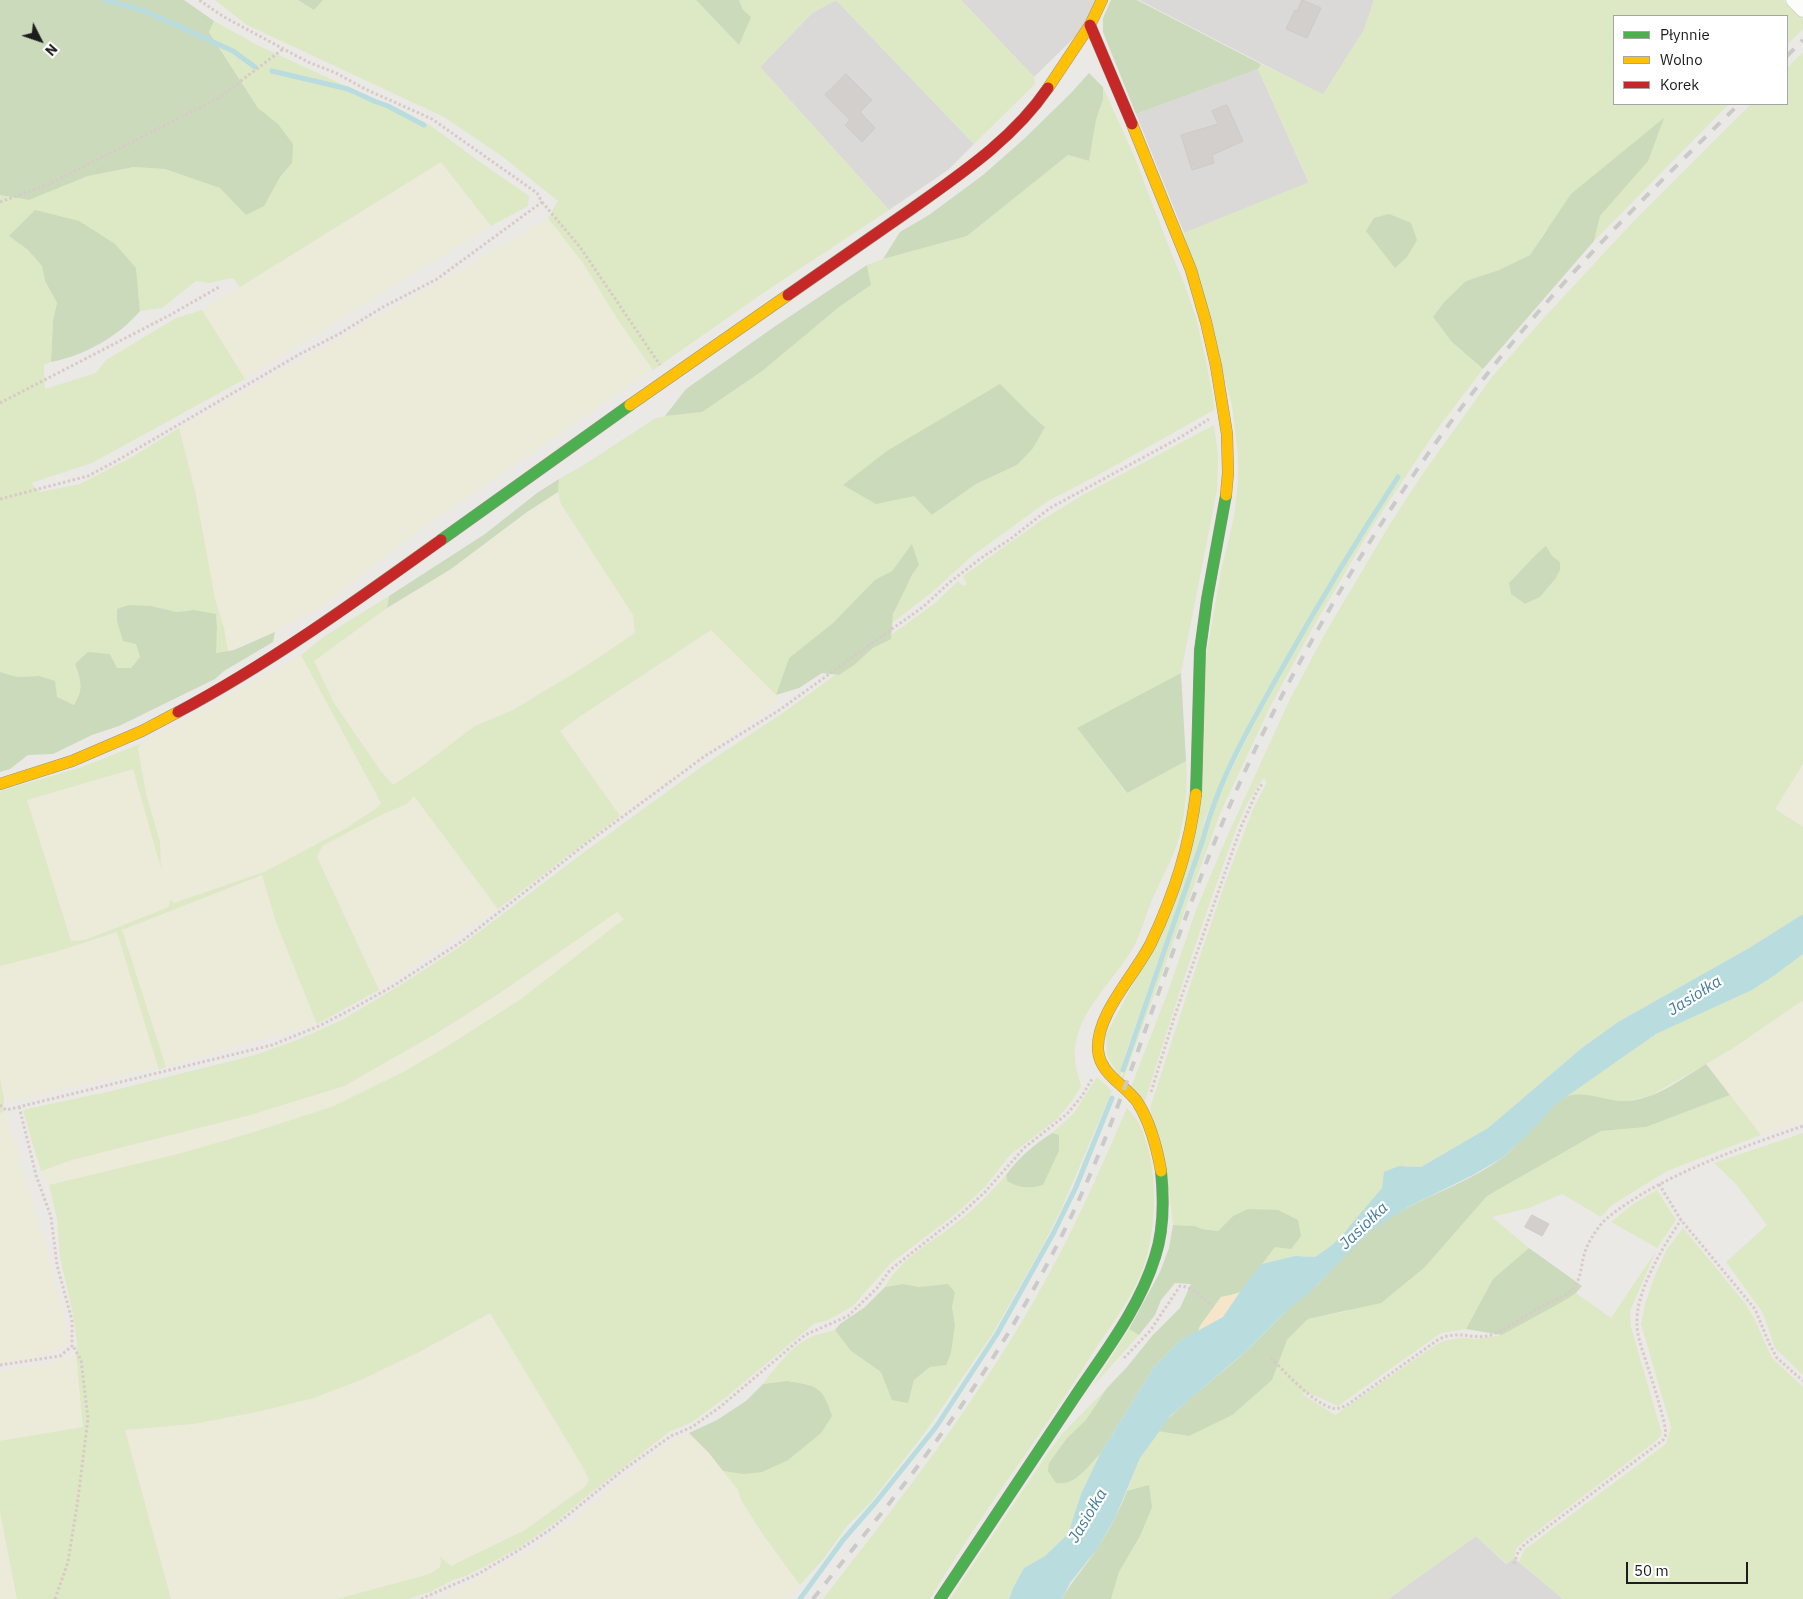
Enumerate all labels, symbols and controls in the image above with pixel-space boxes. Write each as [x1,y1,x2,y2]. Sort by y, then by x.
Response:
north arrow [15,15,65,65]
legend [1613,15,1788,105]
text: Płynnie [1660,25,1710,44]
text: N [41,40,61,60]
text: Wolno [1660,50,1703,69]
text: Korek [1660,75,1699,94]
water label: Jasiołka [1665,972,1725,1020]
water label: Jasiołka [1336,1198,1392,1254]
water label: Jasiołka [1064,1486,1112,1546]
scale bar [1628,1552,1750,1584]
text: 50 m [1634,1561,1669,1580]

